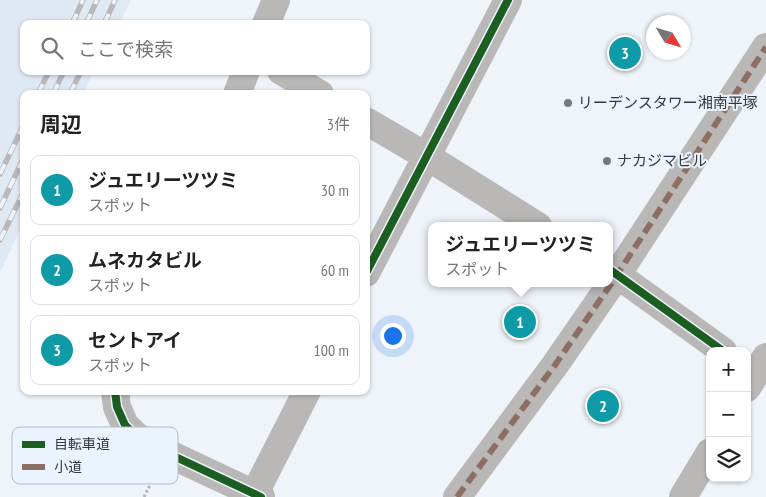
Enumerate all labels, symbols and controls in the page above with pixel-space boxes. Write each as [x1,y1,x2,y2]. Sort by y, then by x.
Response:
north arrow [646,15,691,60]
search box [20,20,370,75]
icon: search [38,34,66,62]
pin: 3 [609,34,641,72]
text: ここで検索 [78,37,173,61]
place label: リーデンスタワー湘南平塚 [578,93,758,112]
marker: リーデンスタワー湘南平塚 [562,97,574,109]
text: 周辺 [40,111,82,138]
text: 3件 [327,114,350,134]
place label: ナカジマビル [617,151,707,170]
marker: ナカジマビル [601,155,613,167]
text: ジュエリーツツミ [88,168,238,192]
text: 1 [53,180,61,200]
text: 30 m [321,180,349,200]
text: スポット [88,195,152,215]
popup [428,222,613,287]
text: ジュエリーツツミ [445,232,596,256]
text: ムネカタビル [88,248,202,272]
text: スポット [445,259,509,279]
text: 2 [53,260,61,280]
text: 60 m [321,260,349,280]
text: スポット [88,275,152,295]
pin: 1 [504,303,536,341]
your location [380,323,406,349]
text: セントアイ [88,328,182,352]
text: 3 [53,340,61,360]
text: 100 m [314,340,349,360]
map controls [706,347,751,482]
button: + [706,347,751,392]
text: スポット [88,355,152,375]
pin: 2 [587,387,619,425]
button: − [706,392,751,437]
legend [12,427,178,484]
text: 自転車道 [54,435,110,453]
button: layers [706,437,751,482]
text: 小道 [54,458,82,476]

